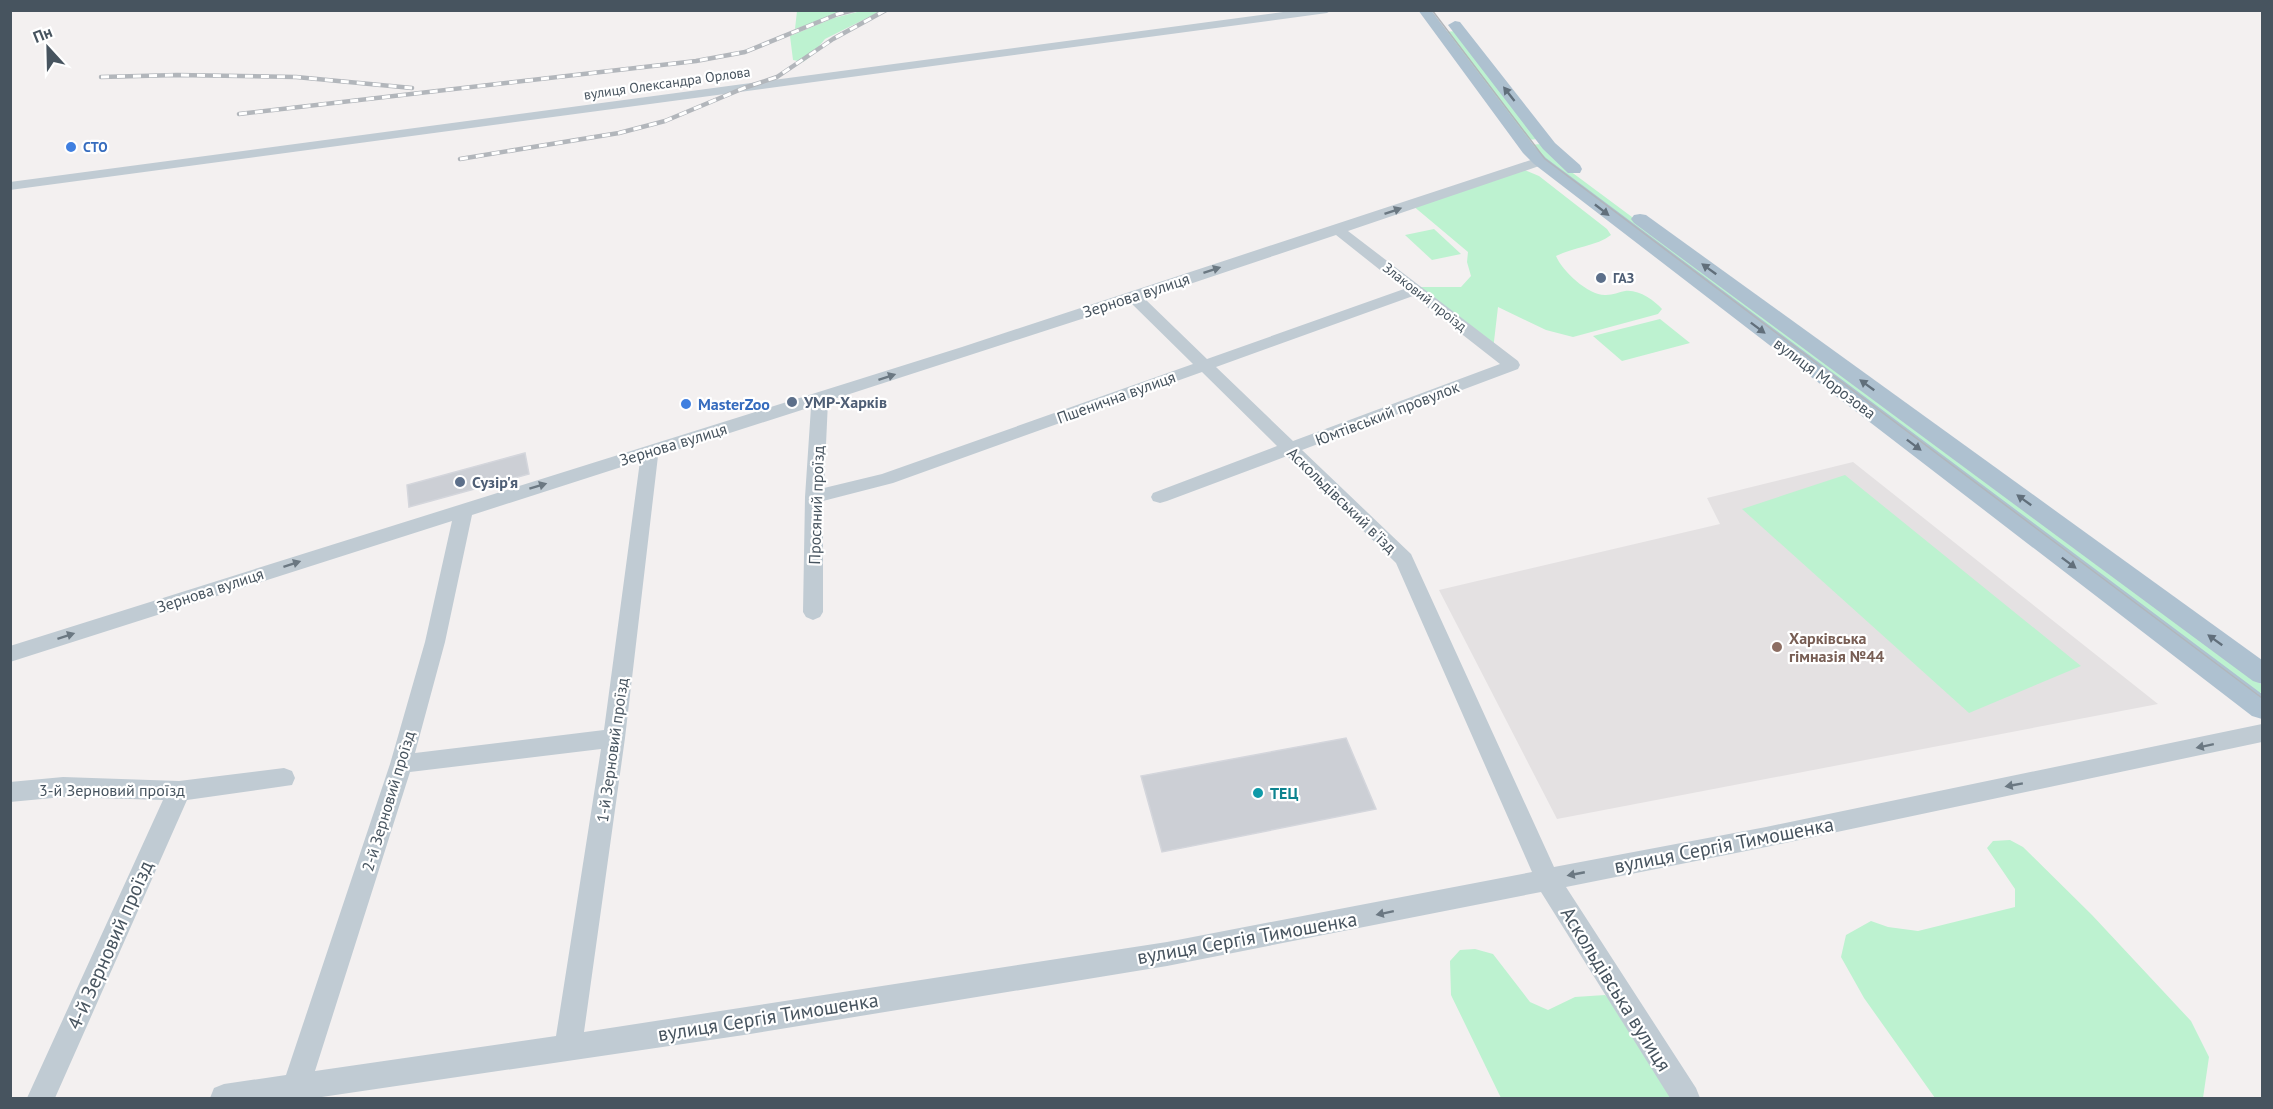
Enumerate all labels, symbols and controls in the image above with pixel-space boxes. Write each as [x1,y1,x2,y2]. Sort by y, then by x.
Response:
north arrow [18,18,78,78]
text: Пн [30,21,55,47]
street label: вулиця Олександра Орлова [583,62,752,104]
one-way arrow [1502,86,1515,102]
place label: СТО [83,138,108,156]
marker: СТО [64,140,78,154]
one-way arrow [1595,204,1610,216]
one-way arrow [1384,206,1402,215]
street label: Злаковий проїзд [1379,259,1471,336]
one-way arrow [1702,264,1717,276]
one-way arrow [1203,265,1221,275]
street label: Зернова вулиця [1080,268,1192,322]
place label: ГАЗ [1613,269,1634,287]
marker: ГАЗ [1594,271,1608,285]
one-way arrow [1749,322,1765,334]
street label: вулиця Морозова [1770,333,1880,423]
street label: Пшенична вулиця [1054,366,1178,428]
one-way arrow [878,372,896,381]
street label: Юмтівський провулок [1312,376,1462,450]
one-way arrow [1859,379,1874,391]
place label: УМР-Харків [803,392,887,412]
place label: MasterZoo [698,394,770,414]
marker: УМР-Харків [785,395,799,409]
marker: MasterZoo [679,397,693,411]
street label: Зернова вулиця [617,418,729,470]
one-way arrow [1906,439,1921,451]
street label: Аскольдівський в'їзд [1283,443,1401,558]
street label: Просяний проїзд [804,445,828,565]
place label: Сузір'я [472,472,518,492]
marker: Сузір'я [453,475,467,489]
one-way arrow [529,481,547,490]
one-way arrow [2017,494,2033,506]
one-way arrow [2062,556,2077,568]
one-way arrow [283,559,301,568]
street label: Зернова вулиця [154,563,266,617]
place label: Харківська гімназія №44 [1789,628,1884,666]
one-way arrow [57,631,75,640]
one-way arrow [2208,634,2224,646]
marker: Харківська гімназія №44 [1770,640,1784,654]
street label: 1-й Зерновий проїзд [592,676,632,824]
street label: 2-й Зерновий проїзд [357,728,419,874]
one-way arrow [2196,742,2215,751]
street label: 3-й Зерновий проїзд [39,780,185,800]
one-way arrow [2005,780,2024,789]
place label: ТЕЦ [1270,783,1298,803]
marker: ТЕЦ [1251,786,1265,800]
street label: вулиця Сергія Тимошенка [1612,811,1836,879]
street label: 4-й Зерновий проїзд [61,856,159,1034]
one-way arrow [1567,870,1586,879]
street label: Аскольдівська вулиця [1555,902,1677,1076]
street label: вулиця Сергія Тимошенка [1135,906,1359,970]
one-way arrow [1376,909,1395,918]
street label: вулиця Сергія Тимошенка [656,987,880,1047]

